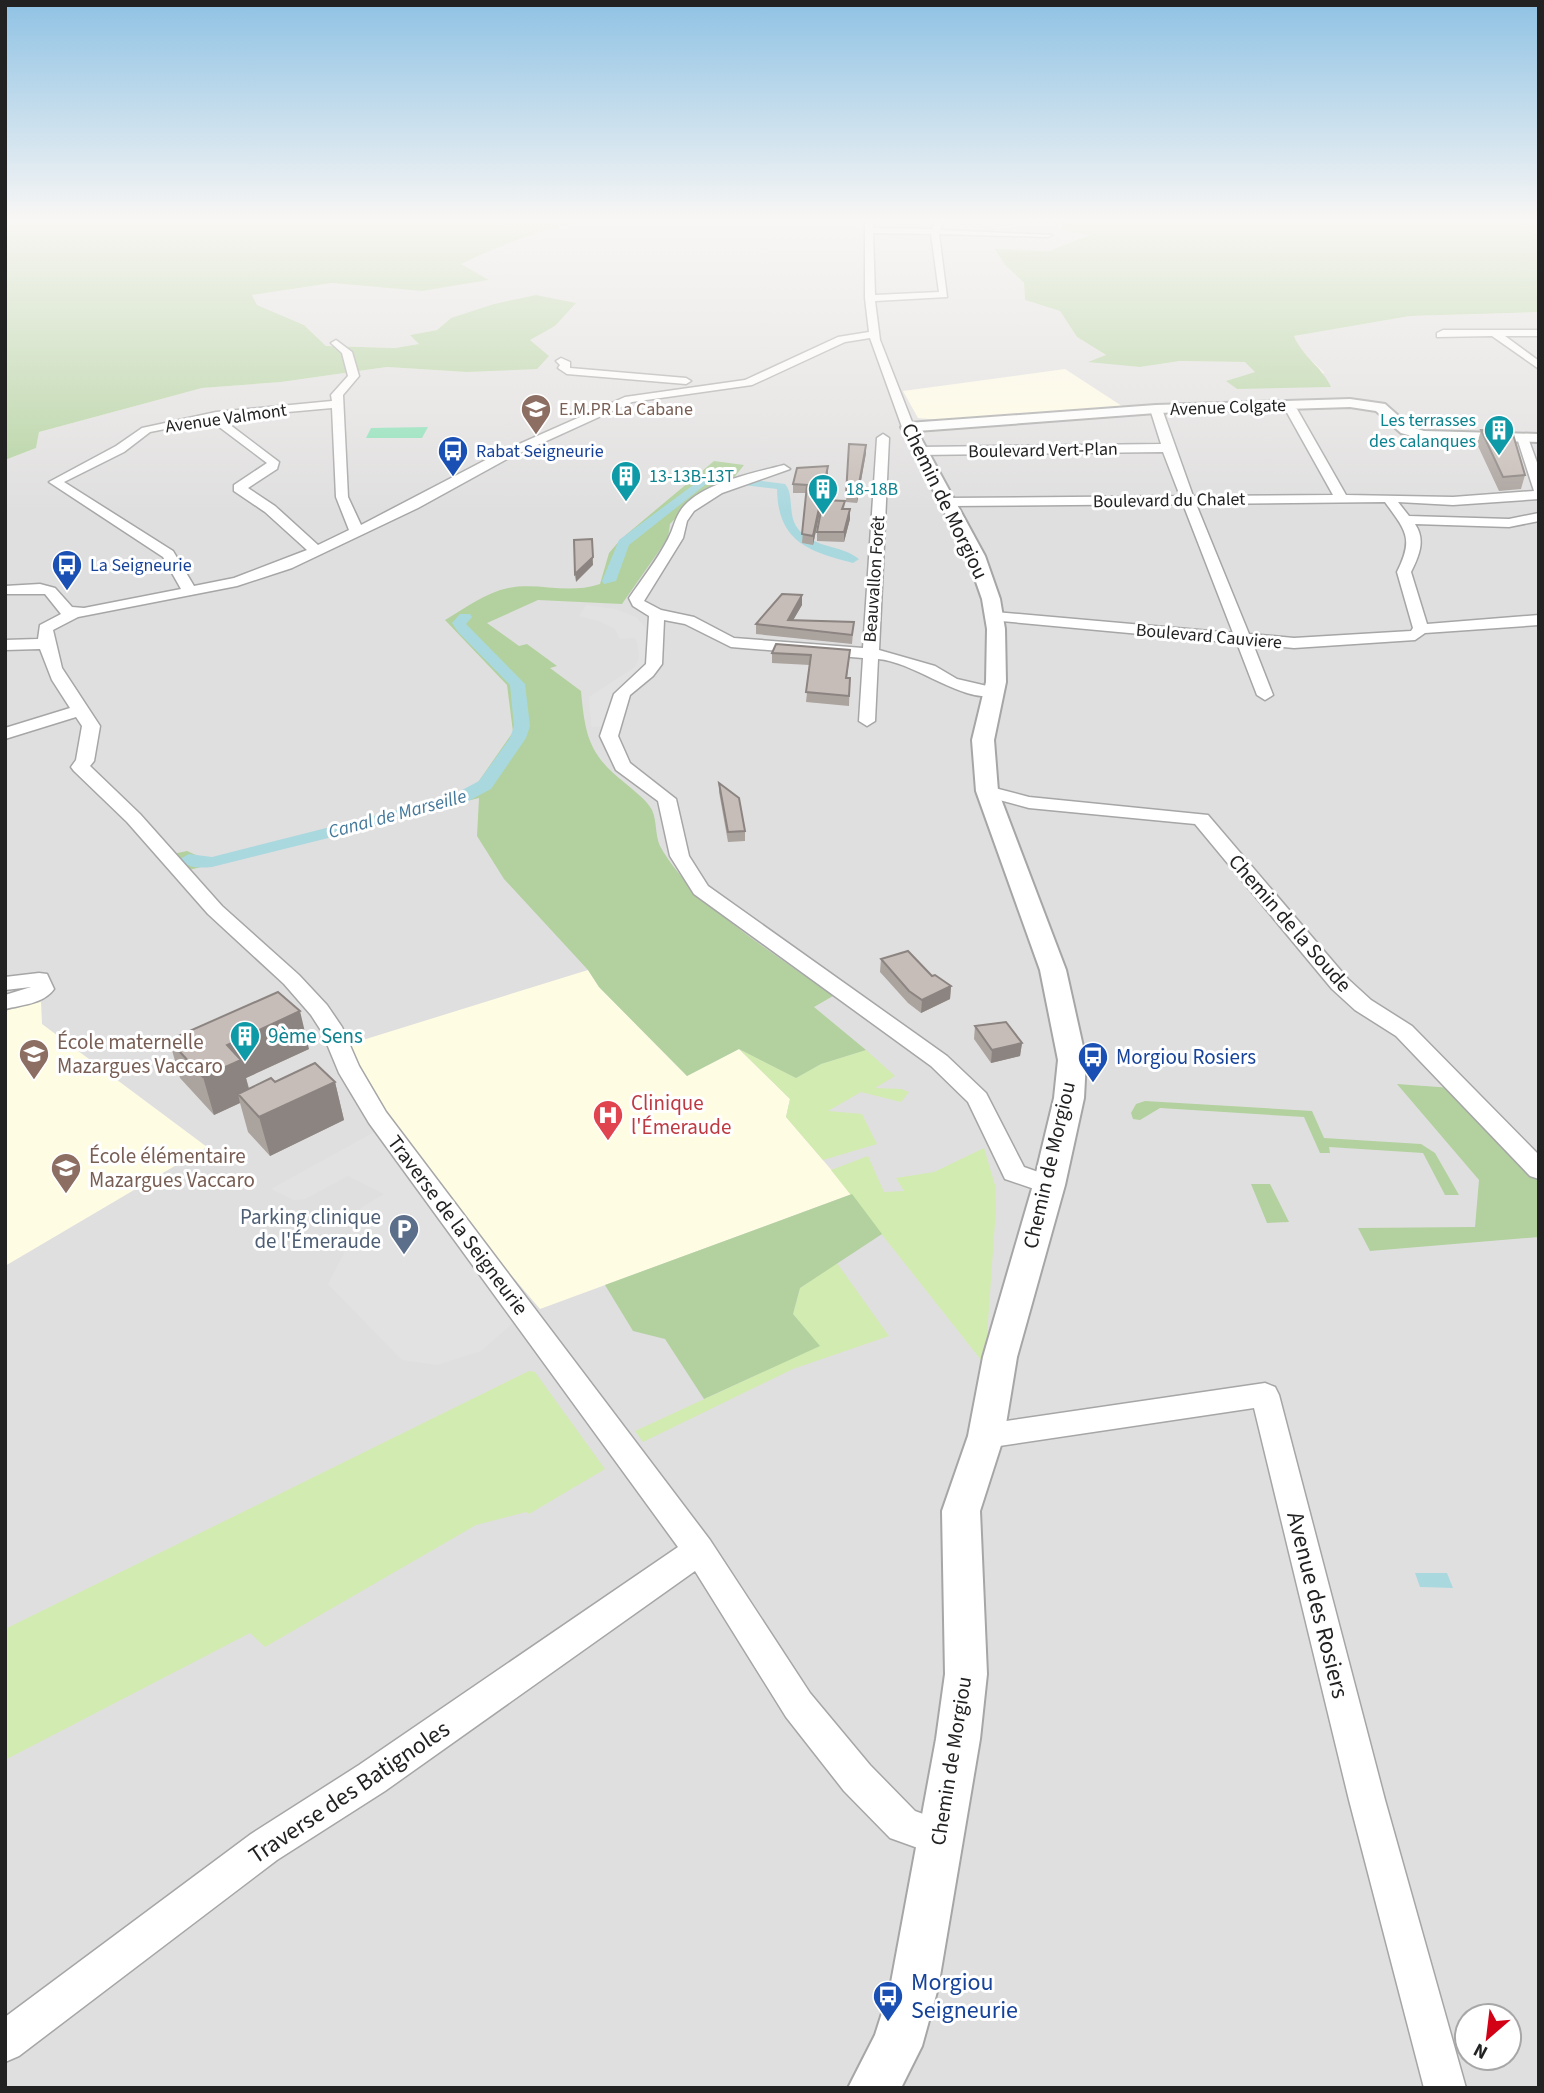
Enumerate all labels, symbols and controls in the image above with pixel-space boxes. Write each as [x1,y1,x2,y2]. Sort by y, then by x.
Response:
school or university icon: E.M.PR La Cabane [519,392,553,436]
street label: Avenue Colgate [1170,393,1287,422]
place label: E.M.PR La Cabane [559,397,693,422]
street label: Avenue Valmont [164,398,288,439]
place label: Les terrasses des calanques [1369,408,1476,454]
building icon: Les terrasses des calanques [1482,413,1516,457]
street label: Chemin de Morgiou [894,418,996,584]
bus stop icon: Rabat Seigneurie [436,434,470,478]
street label: Boulevard Vert-Plan [968,437,1118,464]
place label: Rabat Seigneurie [476,439,604,464]
building icon: 13-13B-13T [609,459,643,503]
place label: 13-13B-13T [649,464,734,489]
building icon: 18-18B [806,472,840,516]
place label: 18-18B [846,477,898,502]
street label: Boulevard du Chalet [1093,487,1245,514]
street label: Beauvallon Forêt [858,515,891,643]
bus stop icon: La Seigneurie [50,548,84,592]
place label: La Seigneurie [90,553,192,578]
street label: Boulevard Cauviere [1135,618,1283,655]
water label: Canal de Marseille [325,783,470,846]
street label: Chemin de la Soude [1221,847,1359,999]
building icon: 9ème Sens [228,1019,262,1063]
place label: 9ème Sens [268,1021,363,1051]
place label: École maternelle Mazargues Vaccaro [57,1027,223,1081]
school or university icon: École maternelle Mazargues Vaccaro [17,1037,51,1081]
bus stop icon: Morgiou Rosiers [1076,1040,1110,1084]
place label: Morgiou Rosiers [1116,1042,1256,1072]
street label: Chemin de Morgiou [1015,1078,1083,1252]
place label: Clinique l'Émeraude [631,1088,731,1142]
hospital icon: Clinique l'Émeraude [591,1098,625,1142]
street label: Traverse de la Seigneurie [380,1129,536,1321]
place label: École élémentaire Mazargues Vaccaro [89,1141,255,1195]
school or university icon: École élémentaire Mazargues Vaccaro [49,1151,83,1195]
place label: Parking clinique de l'Émeraude [240,1202,381,1256]
parking icon: Parking clinique de l'Émeraude [387,1212,421,1256]
street label: Avenue des Rosiers [1277,1508,1358,1702]
street label: Chemin de Morgiou [923,1674,979,1848]
street label: Traverse des Batignoles [242,1712,457,1873]
place label: Morgiou Seigneurie [911,1965,1018,2028]
bus stop icon: Morgiou Seigneurie [871,1979,905,2023]
north arrow [1453,2002,1523,2072]
text: N [1469,2036,1493,2066]

